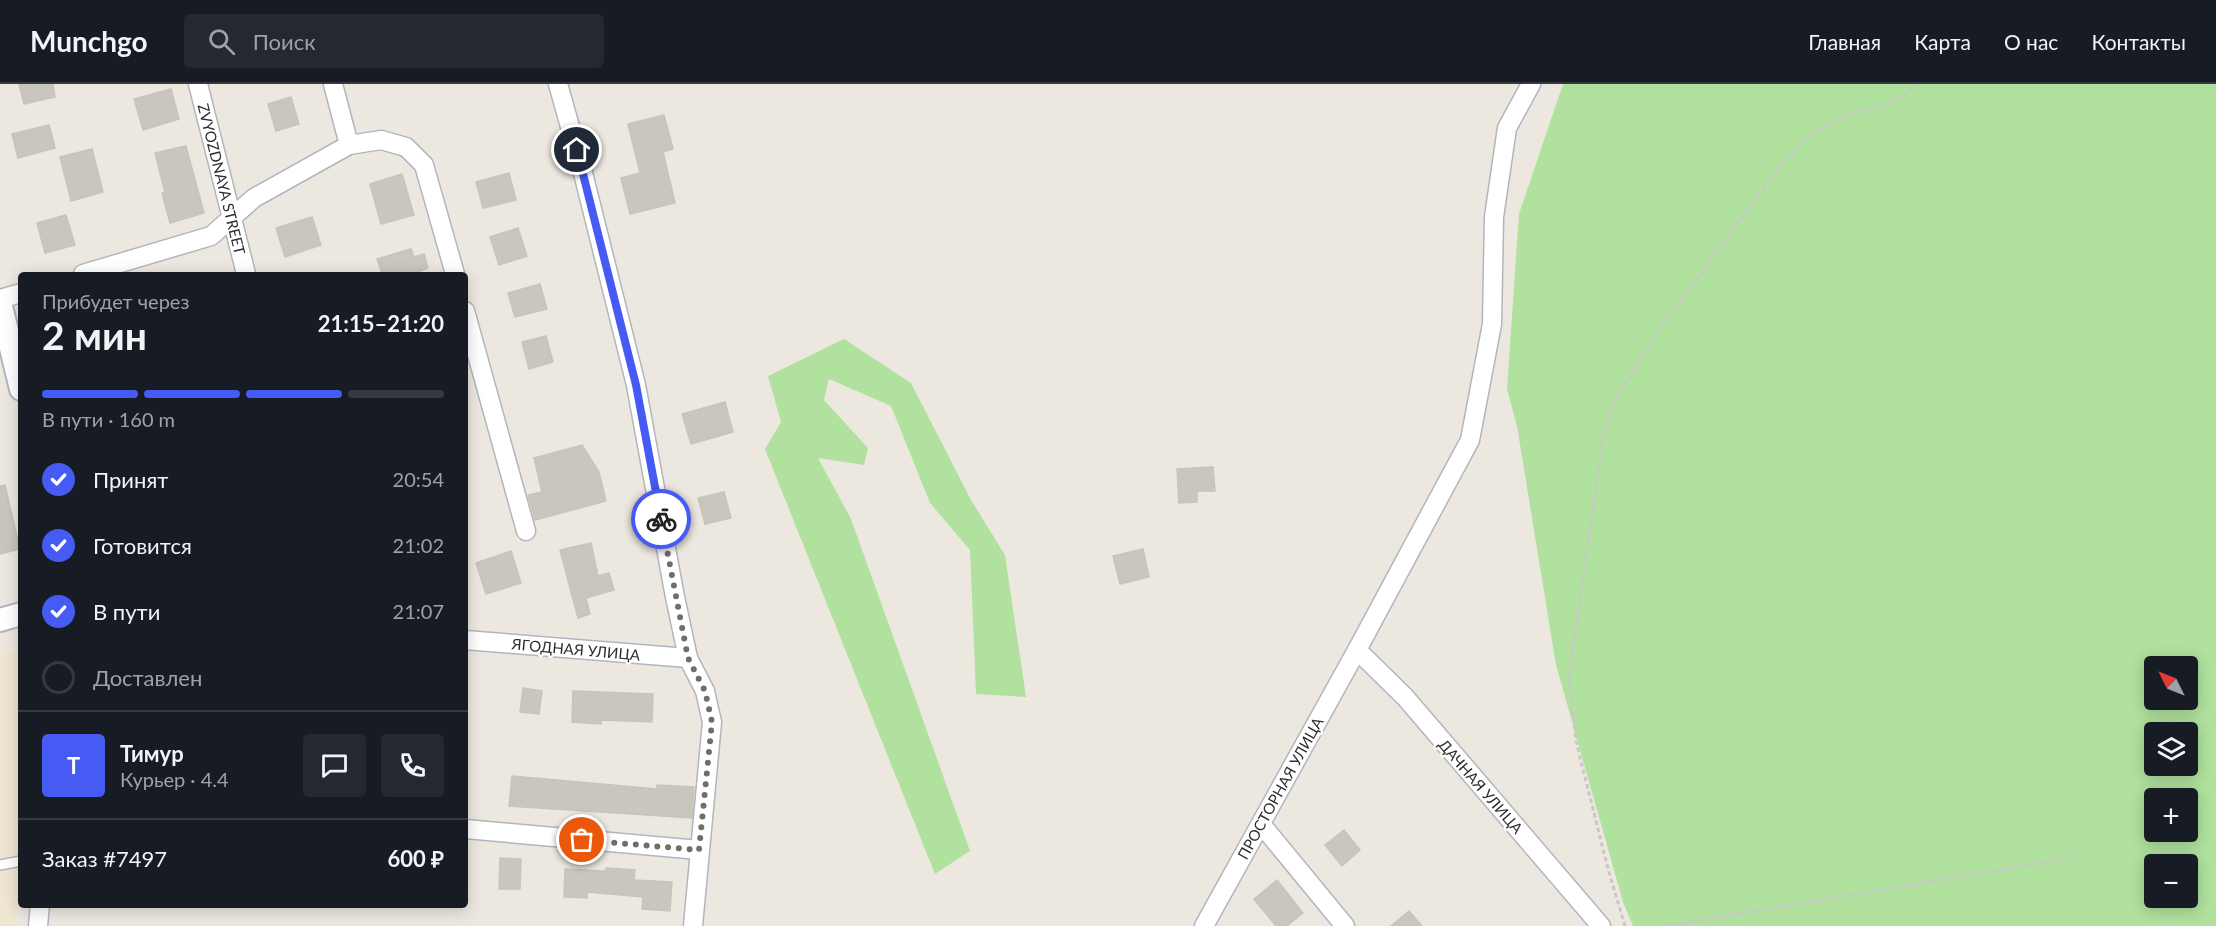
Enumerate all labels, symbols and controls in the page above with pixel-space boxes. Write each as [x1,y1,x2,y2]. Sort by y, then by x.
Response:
search box [184,14,604,68]
text: Munchgo [30,24,148,58]
icon: search [205,25,238,58]
text: Поиск [253,28,316,55]
text: Главная [1808,29,1881,54]
text: Карта [1914,29,1971,54]
text: О нас [2004,29,2058,54]
text: Контакты [2091,29,2186,54]
street label: ZVYOZDNAYA STREET [195,102,250,257]
pin [551,124,602,175]
icon: home [560,133,593,166]
text: Прибудет через [42,289,189,313]
text: 21:15–21:20 [318,310,444,337]
text: 2 мин [42,312,147,358]
text: В пути · 160 m [42,407,175,431]
icon: check [42,463,75,496]
text: Принят [93,466,168,493]
text: 20:54 [393,467,444,491]
courier [631,489,691,549]
icon: bike [645,503,678,536]
icon: check [42,529,75,562]
text: Готовится [93,532,192,559]
text: 21:02 [393,533,444,557]
icon: check [42,595,75,628]
text: В пути [93,598,160,625]
text: 21:07 [393,599,444,623]
street label: ЯГОДНАЯ УЛИЦА [510,634,642,664]
north arrow [2144,656,2198,710]
map controls [2144,656,2198,908]
text: Доставлен [93,664,202,691]
street label: ПРОСТОРНАЯ УЛИЦА [1233,713,1327,862]
button: layers [2144,722,2198,776]
button: chat [303,734,366,797]
button: phone [381,734,444,797]
street label: ДАЧНАЯ УЛИЦА [1435,735,1527,838]
text: Тимур [120,740,184,767]
text: Т [67,752,80,779]
text: Курьер · 4.4 [120,767,229,791]
button: + [2144,788,2198,842]
pin [556,814,607,865]
icon: bag [565,823,598,856]
text: Заказ #7497 [42,845,167,872]
text: 600 ₽ [388,845,444,872]
button: − [2144,854,2198,908]

